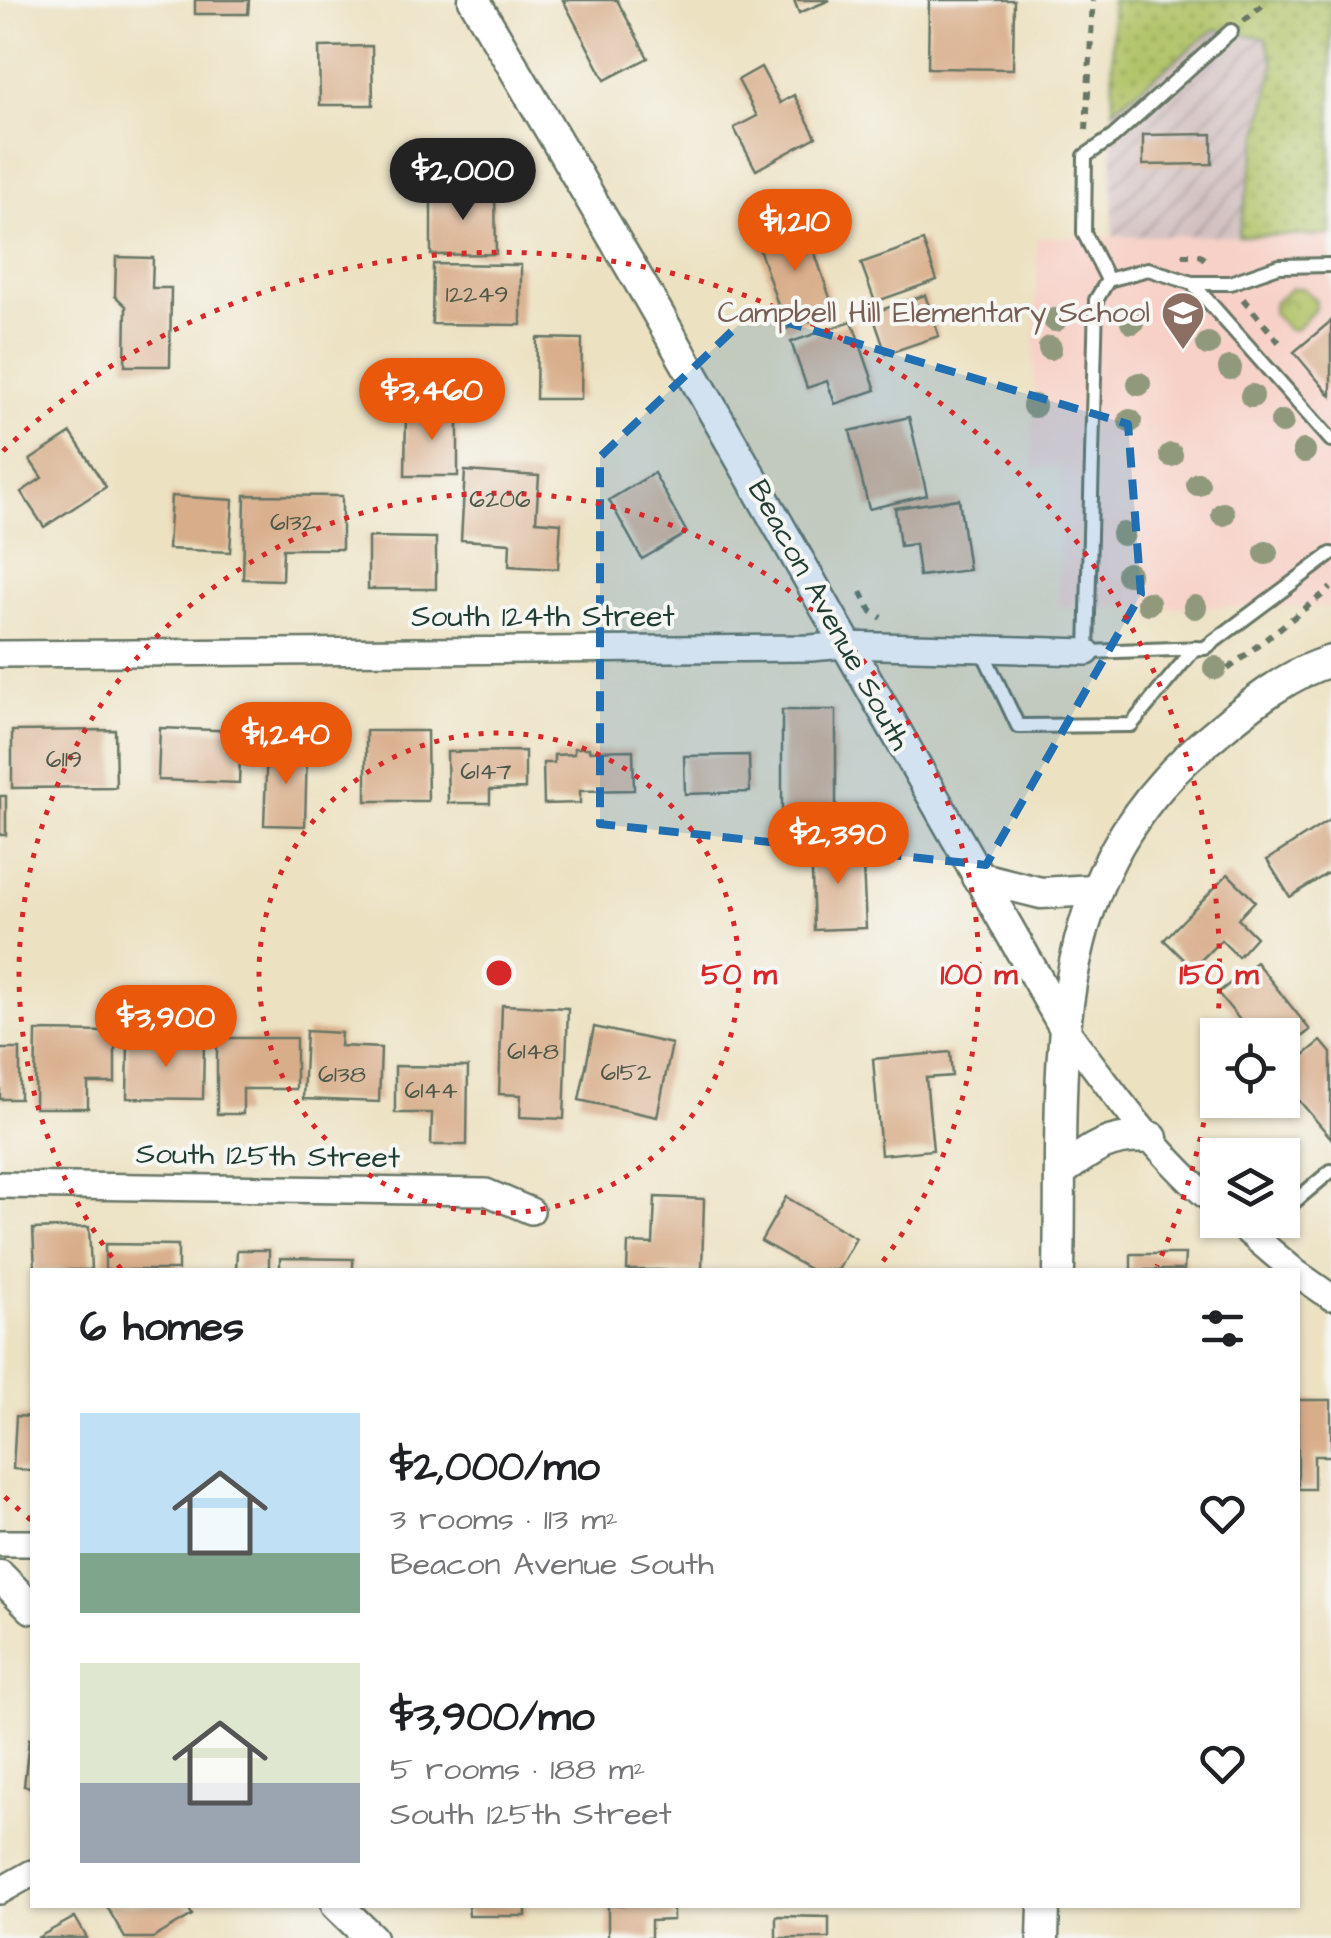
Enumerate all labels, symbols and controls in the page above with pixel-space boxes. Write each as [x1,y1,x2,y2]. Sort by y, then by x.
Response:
pin: $2,000 [382,138,544,223]
text: $2,000 [412,148,514,193]
pin: $1,210 [714,189,876,274]
text: $1,210 [760,199,830,244]
house number: 12249 [445,277,509,312]
school or university icon: Campbell Hill Elementary School [1160,290,1206,351]
place label: Campbell Hill Elementary School [717,292,1150,335]
pin: $3,460 [351,358,513,443]
text: $3,460 [381,368,483,413]
street label: Beacon Avenue South [737,472,921,758]
house number: 6206 [469,482,531,517]
house number: 6132 [270,505,316,540]
street label: South 124th Street [411,596,675,638]
pin: $1,240 [205,702,367,787]
text: $1,240 [242,712,330,757]
house number: 6119 [46,742,82,777]
house number: 6147 [460,754,512,789]
pin: $2,390 [757,802,919,887]
text: $2,390 [790,812,886,857]
text: 50 m [701,954,777,996]
text: 100 m [940,954,1018,996]
text: 150 m [1179,954,1259,996]
centre of rings [481,955,517,991]
pin: $3,900 [85,985,247,1070]
text: $3,900 [117,995,215,1040]
map controls [1200,1018,1300,1238]
button: locate [1200,1018,1300,1118]
house number: 6148 [507,1034,559,1069]
house number: 6152 [601,1055,651,1090]
house number: 6138 [318,1057,366,1092]
house number: 6144 [405,1073,457,1108]
street label: South 125th Street [136,1133,400,1179]
button: layers [1200,1138,1300,1238]
text: 6 homes [80,1299,244,1357]
icon: filters [1195,1301,1250,1356]
text: $2,000/mo [390,1439,600,1497]
icon: home [160,1453,280,1573]
icon: heart [1195,1486,1250,1541]
text: 3 rooms · 113 m² [390,1497,618,1542]
text: Beacon Avenue South [390,1542,714,1587]
text: $3,900/mo [390,1689,595,1747]
icon: home [160,1703,280,1823]
icon: heart [1195,1736,1250,1791]
text: 5 rooms · 188 m² [390,1747,646,1792]
text: South 125th Street [390,1792,672,1837]

